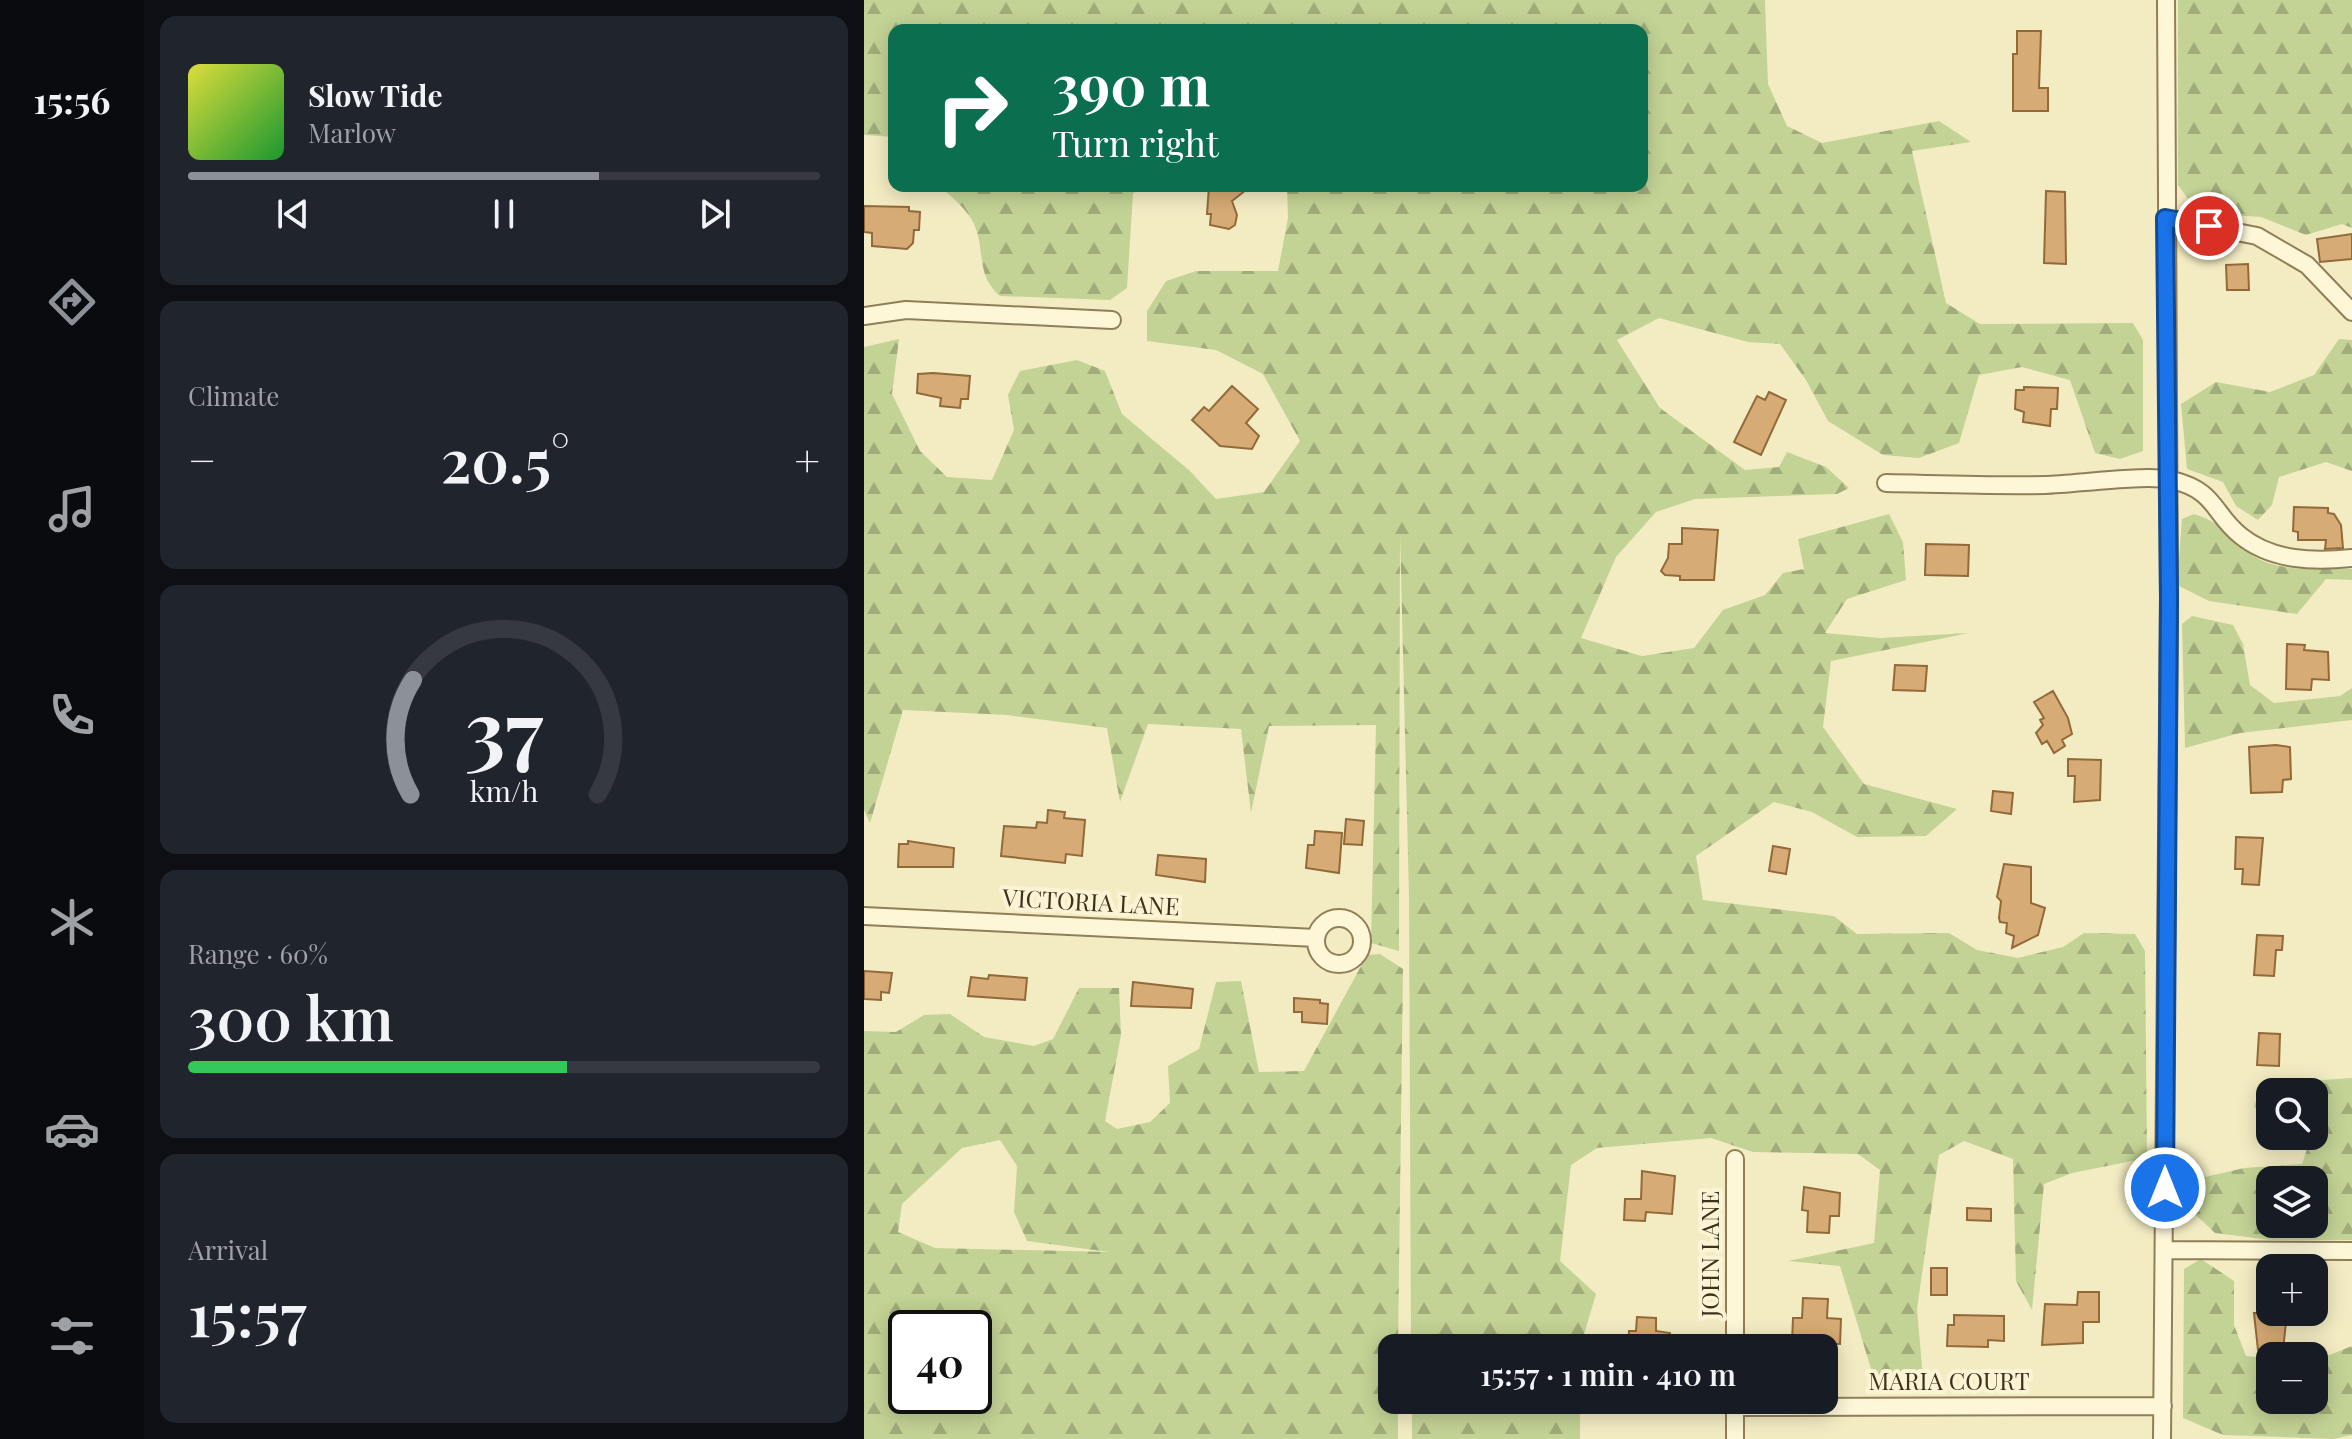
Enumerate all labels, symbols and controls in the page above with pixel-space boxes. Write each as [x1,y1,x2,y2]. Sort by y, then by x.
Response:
text: 390 m [1052,46,1210,121]
icon: right [920,56,1024,160]
text: 15:56 [33,75,111,123]
text: Slow Tide [308,75,443,115]
text: Marlow [308,115,396,150]
text: Turn right [1052,118,1219,166]
icon: previous [271,192,315,236]
icon: pause [482,192,526,236]
icon: next [693,192,737,236]
pin [2175,192,2243,260]
icon: arrive [2187,204,2231,248]
icon: directions [44,274,100,330]
text: Climate [188,378,279,413]
text: 20.5° [441,418,570,498]
text: − [188,429,216,488]
text: + [794,429,820,488]
icon: music [44,481,100,537]
text: 37 [465,671,543,782]
icon: phone [44,687,100,743]
text: km/h [470,772,538,810]
street label: VICTORIA LANE [1001,880,1180,922]
icon: climate [44,894,100,950]
text: Range · 60% [188,936,328,971]
text: 300 km [188,976,394,1056]
map controls [2256,1078,2328,1414]
button: search [2256,1078,2328,1150]
icon: car [44,1101,100,1157]
position arrow [2123,1146,2207,1230]
button: layers [2256,1166,2328,1238]
street label: JOHN LANE [1693,1191,1725,1318]
text: Arrival [188,1232,268,1267]
button: + [2256,1254,2328,1326]
text: 15:57 [188,1272,307,1352]
icon: filters [44,1308,100,1364]
speed limit sign: 40 [888,1310,992,1414]
button: − [2256,1342,2328,1414]
text: 15:57 · 1 min · 410 m [1480,1354,1736,1394]
street label: MARIA COURT [1868,1364,2030,1396]

